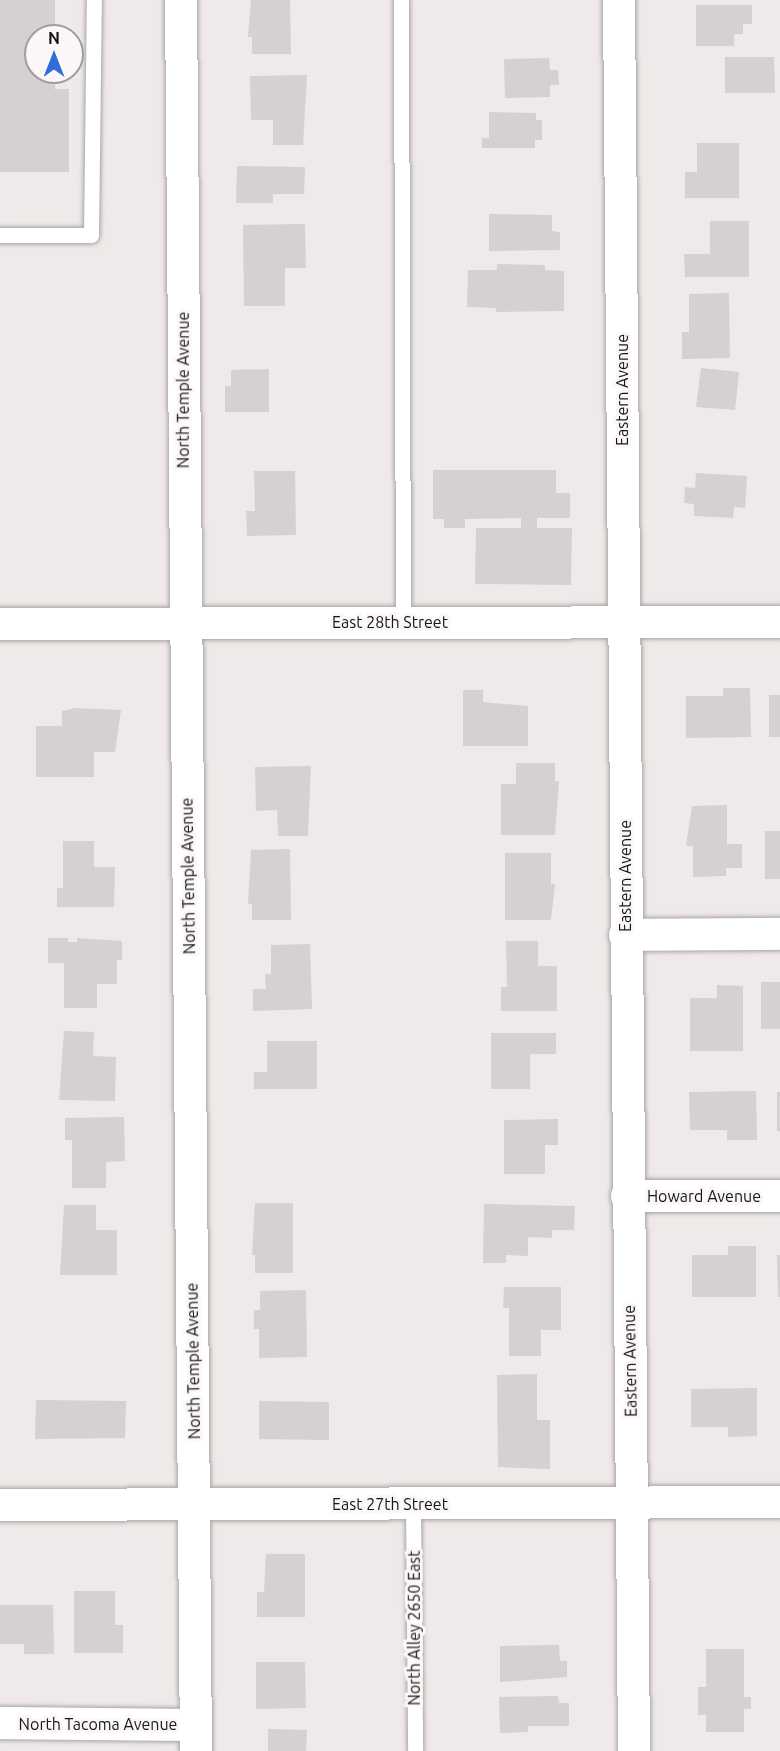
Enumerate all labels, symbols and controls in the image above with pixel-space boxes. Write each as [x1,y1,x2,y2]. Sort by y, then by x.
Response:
north arrow [24,24,84,84]
text: N [48,29,60,47]
street label: North Temple Avenue [173,312,193,468]
street label: Eastern Avenue [612,334,632,446]
street label: East 28th Street [332,612,448,632]
street label: North Temple Avenue [177,798,199,954]
street label: Eastern Avenue [615,820,635,932]
street label: Howard Avenue [647,1186,761,1206]
street label: North Temple Avenue [182,1283,204,1439]
street label: Eastern Avenue [619,1305,641,1417]
street label: East 27th Street [332,1494,448,1514]
street label: North Alley 2650 East [404,1550,424,1706]
street label: North Tacoma Avenue [19,1714,177,1734]

